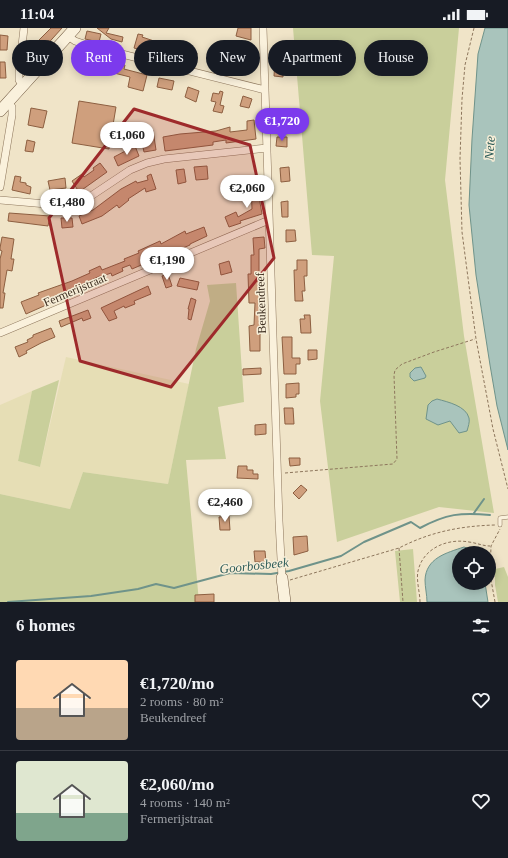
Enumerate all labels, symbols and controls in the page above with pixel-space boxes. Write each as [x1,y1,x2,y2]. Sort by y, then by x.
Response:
text: 11:04 [20,6,54,22]
chip: Buy [12,40,63,76]
chip: Rent [71,40,126,76]
chip: Filters [134,40,198,76]
chip: New [206,40,260,76]
chip: Apartment [268,40,356,76]
chip: House [364,40,428,76]
pin: €1,720 [249,108,315,142]
text: €1,720 [264,113,300,128]
pin: €1,060 [94,122,160,156]
text: €1,060 [109,127,145,142]
water label: Nete [481,135,498,161]
pin: €2,060 [214,175,280,209]
text: €2,060 [229,180,265,195]
pin: €1,480 [34,189,100,223]
text: €1,480 [49,194,85,209]
pin: €1,190 [134,247,200,281]
text: €1,190 [149,252,185,267]
street label: Fermerijstraat [41,270,109,310]
street label: Beukendreef [253,272,269,334]
pin: €2,460 [192,489,258,523]
text: €2,460 [207,494,243,509]
map controls [452,546,496,590]
button: locate [452,546,496,590]
water label: Goorbosbeek [219,554,290,577]
icon: filters [470,615,492,637]
text: 6 homes [16,616,75,635]
text: €1,720/mo [140,674,214,693]
icon: home [48,676,96,724]
icon: heart [470,689,492,711]
text: 2 rooms · 80 m² [140,694,223,709]
text: Beukendreef [140,710,206,725]
text: €2,060/mo [140,775,214,794]
icon: home [48,777,96,825]
icon: heart [470,790,492,812]
text: 4 rooms · 140 m² [140,795,230,810]
text: Fermerijstraat [140,811,213,826]

